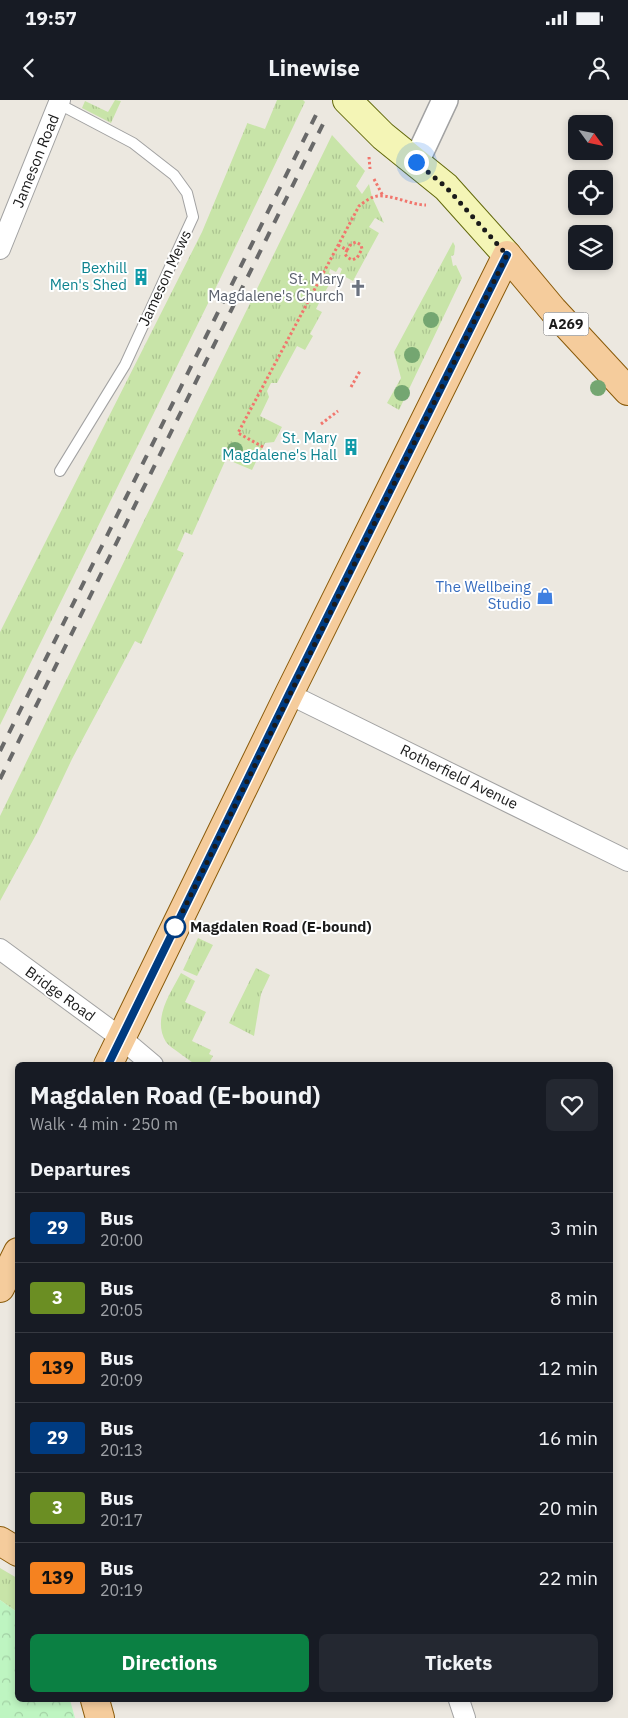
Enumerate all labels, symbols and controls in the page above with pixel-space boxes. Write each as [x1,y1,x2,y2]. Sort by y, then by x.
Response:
text: 19:57 [25,6,77,30]
text: Linewise [268,53,360,82]
icon: back [15,54,43,82]
icon: person [585,54,613,82]
street label: Jameson Road [8,111,63,210]
north arrow [568,115,612,160]
map controls [568,115,613,270]
your location [404,150,429,175]
button: locate [568,170,613,215]
button: layers [568,225,613,270]
street label: Jameson Mews [134,227,195,329]
place label: Bexhill Men's Shed [50,258,127,294]
building icon: Bexhill Men's Shed [131,267,151,287]
place label: St. Mary Magdalene's Church [208,269,345,305]
church icon: St. Mary Magdalene's Church [348,278,368,298]
road number: A269 [544,312,588,335]
place label: St. Mary Magdalene's Hall [222,428,338,464]
building icon: St. Mary Magdalene's Hall [341,437,361,457]
place label: The Wellbeing Studio [436,577,531,613]
shop icon: The Wellbeing Studio [535,586,555,606]
street label: Rotherfield Avenue [397,740,521,813]
marker: Magdalen Road (E-bound) [164,916,186,938]
place label: Magdalen Road (E-bound) [190,917,372,936]
street label: Bridge Road [22,962,99,1025]
text: Magdalen Road (E-bound) [30,1079,320,1111]
button: heart [546,1079,598,1131]
text: Walk · 4 min · 250 m [30,1114,178,1134]
text: Departures [30,1157,130,1181]
text: Bus [100,1206,134,1230]
text: 29 [47,1216,68,1239]
text: 3 min [550,1216,598,1240]
text: 20:00 [100,1230,143,1250]
text: Bus [100,1276,134,1300]
text: 3 [52,1286,63,1309]
text: 8 min [550,1286,598,1310]
text: 20:05 [100,1300,143,1320]
text: Bus [100,1346,134,1370]
text: 139 [41,1356,74,1379]
text: 12 min [539,1356,598,1380]
text: 20:09 [100,1370,143,1390]
text: Bus [100,1416,134,1440]
text: 29 [47,1426,68,1449]
text: 16 min [539,1426,598,1450]
text: 20:13 [100,1440,143,1460]
text: Bus [100,1486,134,1510]
text: 3 [52,1496,63,1519]
text: 20 min [539,1496,598,1520]
text: 20:17 [100,1510,143,1530]
text: Bus [100,1556,134,1580]
text: 139 [41,1566,74,1589]
text: 22 min [539,1566,598,1590]
text: 20:19 [100,1580,143,1600]
button: Directions [30,1634,309,1692]
button: Tickets [319,1634,598,1692]

